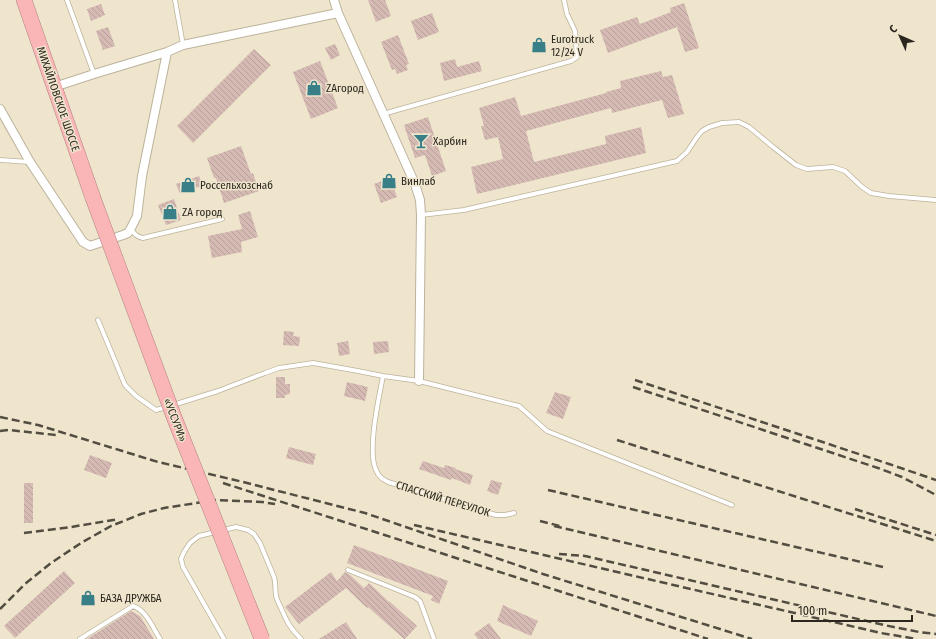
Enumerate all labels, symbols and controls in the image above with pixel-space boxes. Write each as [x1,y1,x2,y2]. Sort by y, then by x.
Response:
north arrow [880,16,920,56]
text: С [887,22,900,36]
place label: Eurotruck 12/24 V [551,33,595,59]
shop icon: Eurotruck 12/24 V [530,36,548,54]
street label: МИХАЙЛОВСКОЕ ШОССЕ [34,45,82,153]
shop icon: ZAгород [305,79,323,97]
place label: ZAгород [326,82,364,95]
bar icon: Харбин [412,132,430,150]
place label: Харбин [433,135,467,148]
shop icon: Винлаб [380,172,398,190]
place label: Винлаб [401,175,436,188]
shop icon: Россельхозснаб [179,176,197,194]
place label: Россельхозснаб [200,179,273,192]
shop icon: ZA город [161,203,179,221]
place label: ZA город [182,206,223,219]
street label: «УССУРИ» [161,396,189,444]
street label: СПАССКИЙ ПЕРЕУЛОК [394,478,492,520]
shop icon: БАЗА ДРУЖБА [79,589,97,607]
place label: БАЗА ДРУЖБА [100,592,162,605]
scale bar [792,597,912,623]
text: 100 m [798,604,827,618]

